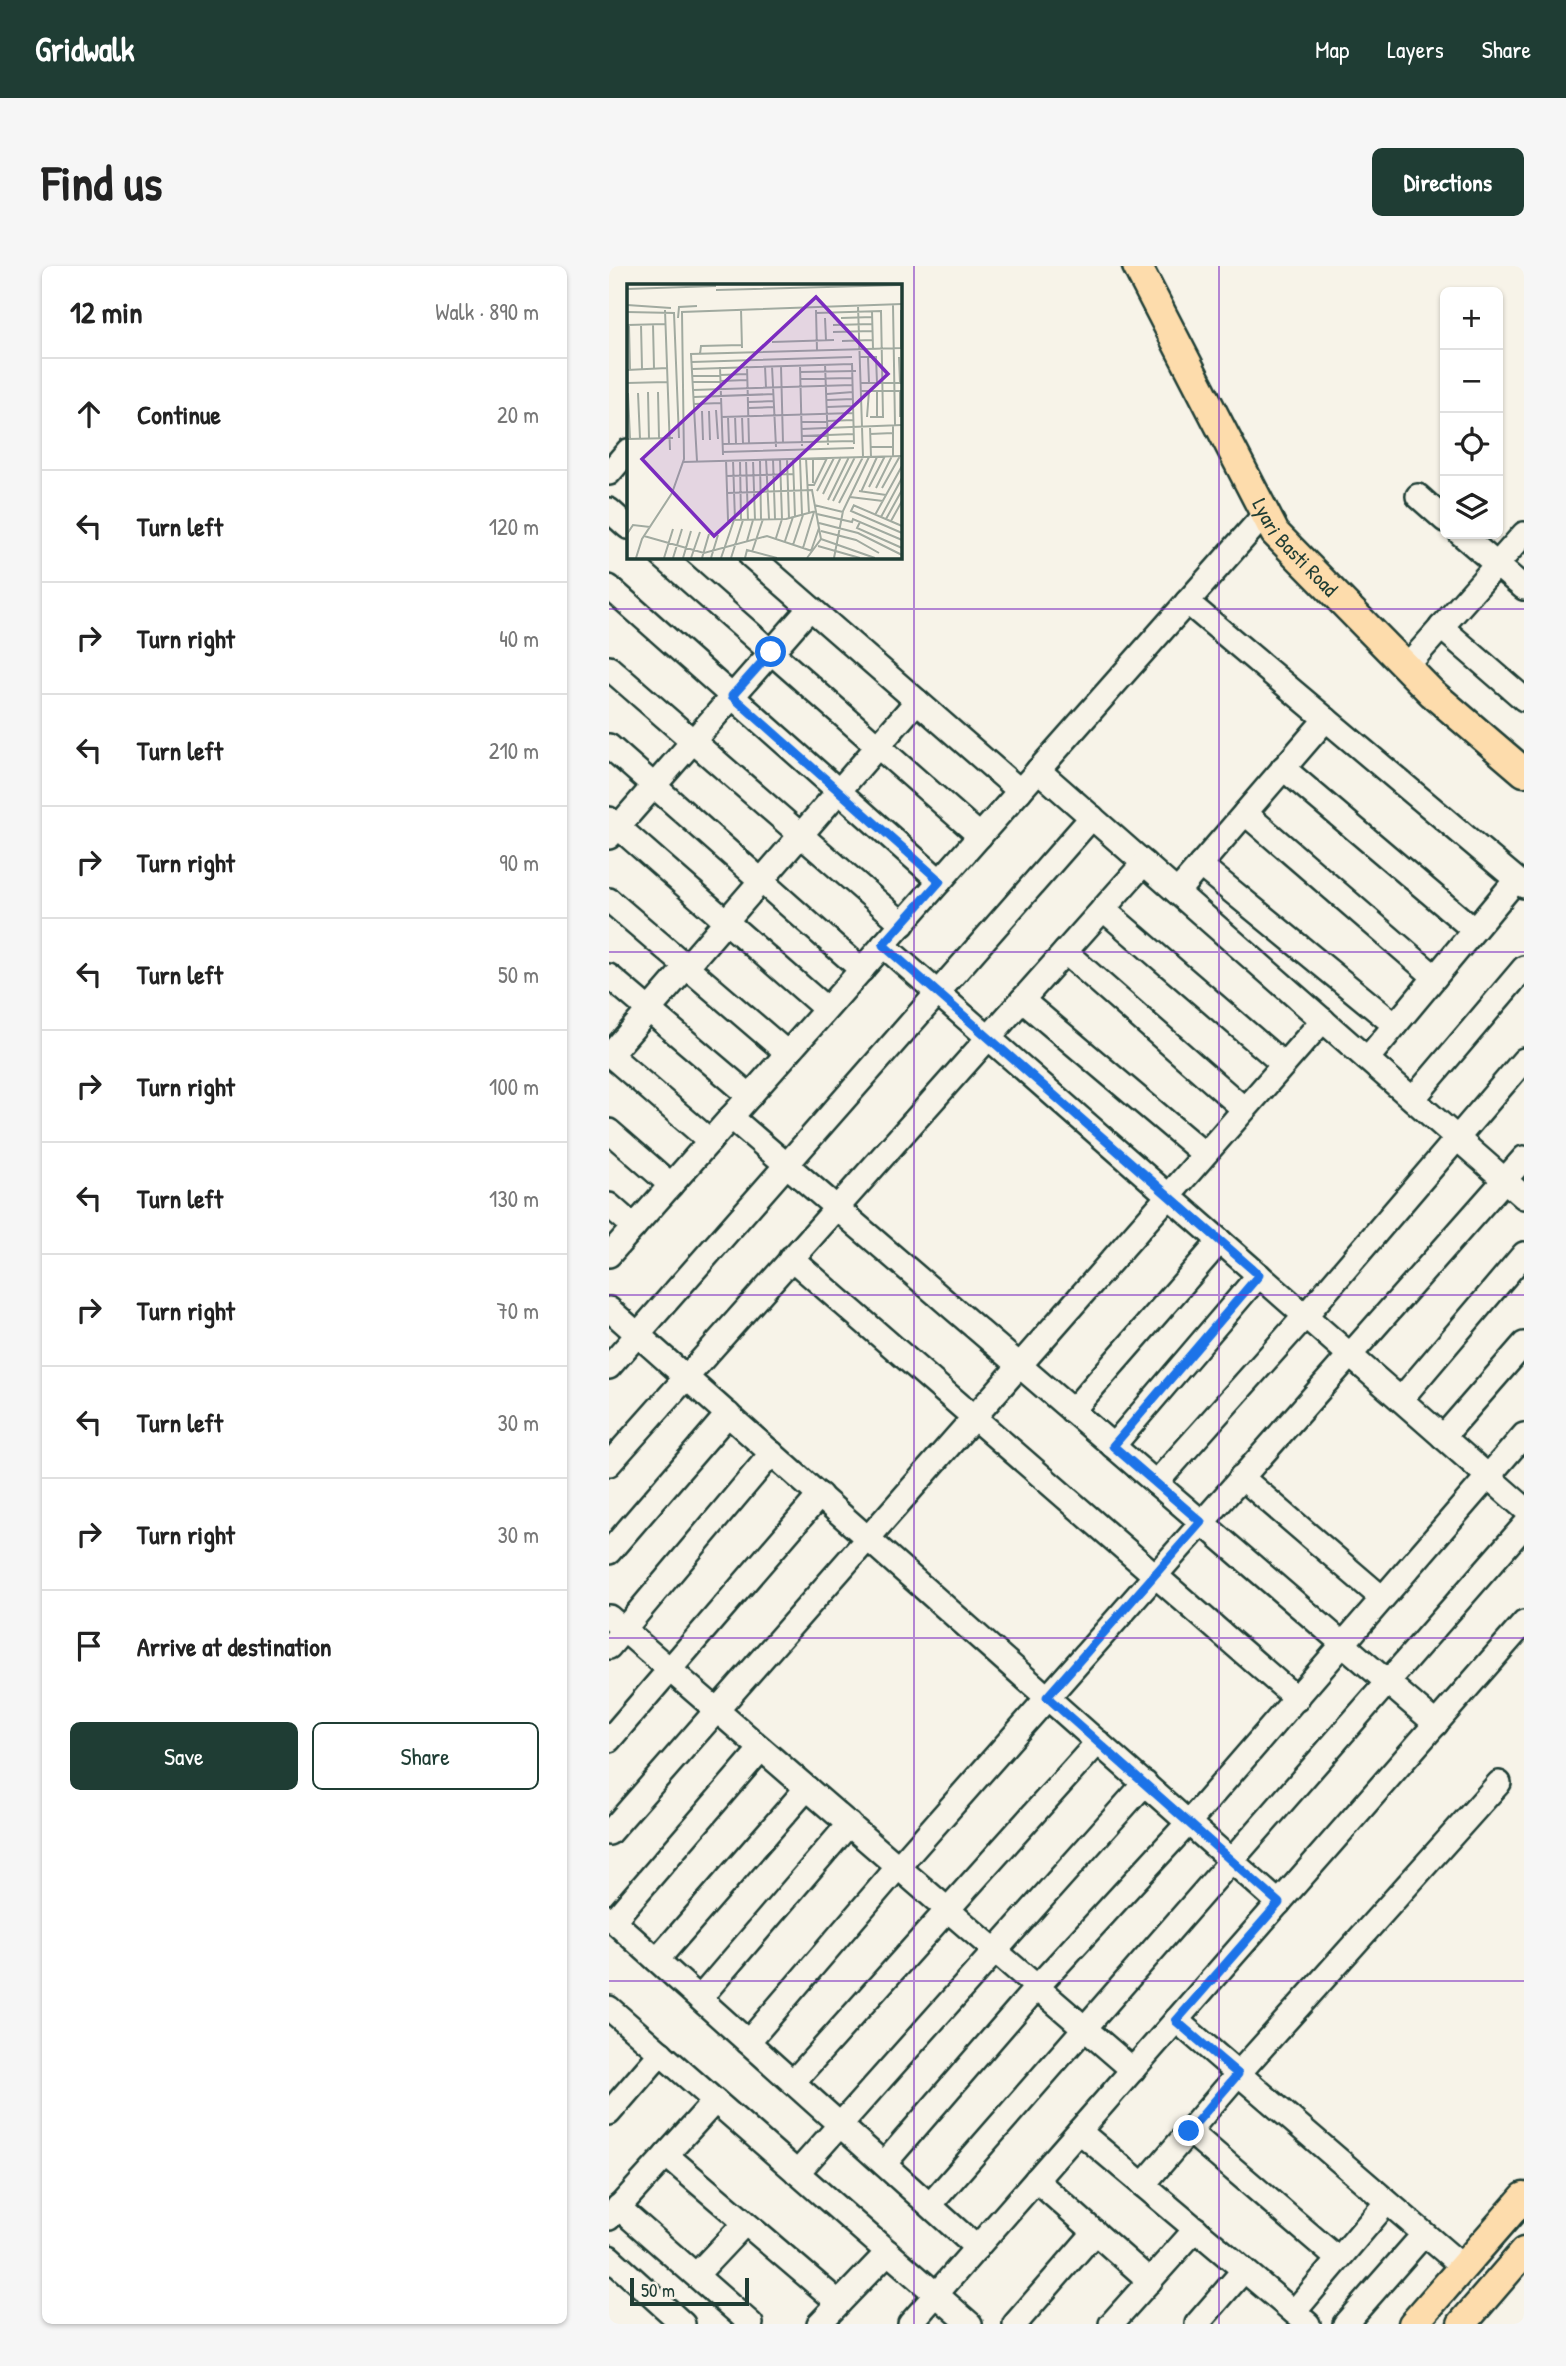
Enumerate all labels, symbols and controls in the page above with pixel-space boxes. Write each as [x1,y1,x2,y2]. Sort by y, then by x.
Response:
text: Gridwalk [35,27,135,71]
text: Map [1315,33,1349,65]
text: Layers [1387,33,1444,65]
text: Share [1482,33,1531,65]
button: Directions [1372,148,1524,216]
text: Find us [42,149,162,215]
inset map [627,284,901,558]
map controls [1440,287,1503,539]
button: + [1440,287,1503,350]
text: 12 min [70,292,143,332]
text: Walk · 890 m [435,296,539,327]
button: − [1440,350,1503,413]
icon: ahead [70,395,108,433]
text: Continue [137,397,221,432]
text: 20 m [497,399,539,430]
button: locate [1440,413,1503,476]
button: layers [1440,476,1503,539]
street label: Lyari Basti Road [1246,493,1344,603]
icon: left [70,507,108,545]
text: Turn left [137,509,223,544]
text: 120 m [489,511,539,542]
icon: right [70,619,108,657]
text: Turn right [137,621,235,656]
text: 40 m [499,623,539,654]
route start [755,636,786,667]
icon: left [70,731,108,769]
text: Turn left [137,733,223,768]
text: 210 m [489,735,539,766]
icon: right [70,843,108,881]
text: Turn right [137,845,235,880]
text: 90 m [499,847,539,878]
icon: left [70,955,108,993]
text: Turn left [137,957,223,992]
text: 50 m [498,959,539,990]
icon: right [70,1067,108,1105]
text: Turn right [137,1069,235,1104]
text: 100 m [489,1071,539,1102]
icon: left [70,1179,108,1217]
text: Turn left [137,1181,223,1216]
text: 130 m [489,1183,539,1214]
icon: right [70,1291,108,1329]
text: Turn right [137,1293,235,1328]
text: 70 m [496,1295,539,1326]
icon: left [70,1403,108,1441]
text: Turn left [137,1405,223,1440]
text: 30 m [497,1407,539,1438]
icon: right [70,1515,108,1553]
text: Turn right [137,1517,235,1552]
text: 30 m [497,1519,539,1550]
icon: arrive [70,1627,108,1665]
text: Arrive at destination [137,1629,332,1664]
button: Save [70,1722,298,1790]
button: Share [312,1722,539,1790]
route end [1173,2115,1204,2146]
scale bar [630,2275,749,2307]
text: 50 m [641,2277,675,2303]

